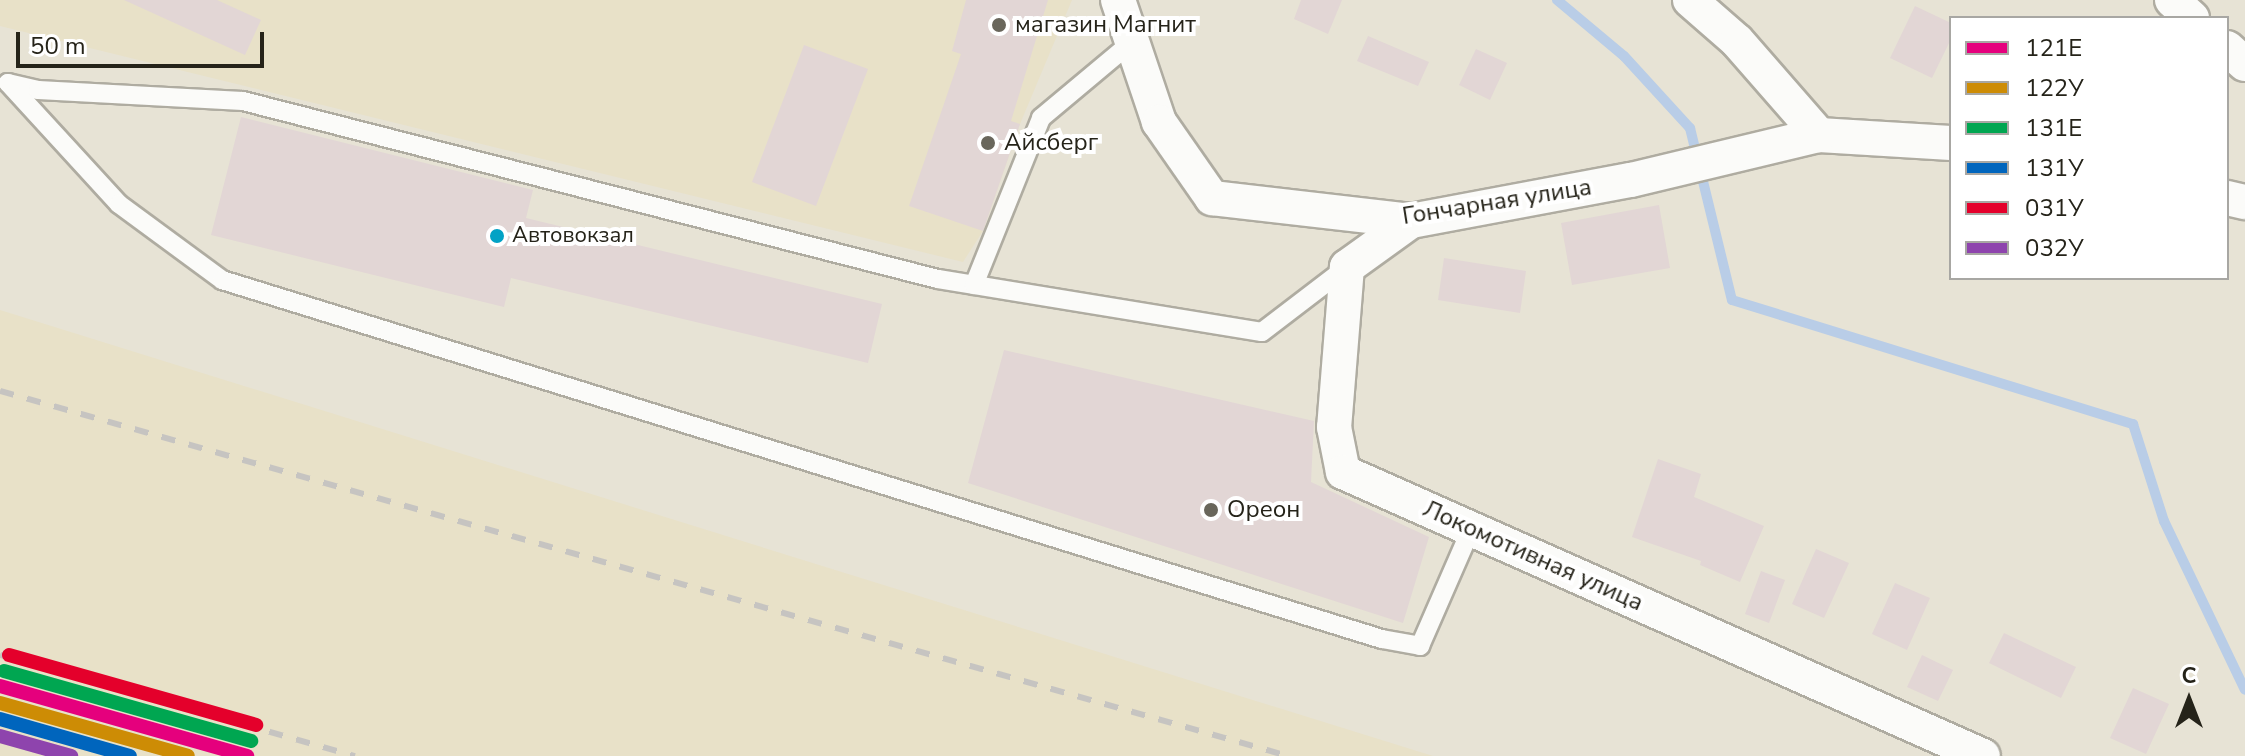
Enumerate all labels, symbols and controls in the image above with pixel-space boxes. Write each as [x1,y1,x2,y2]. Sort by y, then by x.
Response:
place label: магазин Магнит [1015,11,1196,39]
scale bar [20,16,268,66]
marker: магазин Магнит [990,16,1008,34]
legend [1949,16,2229,280]
text: 50 m [30,30,86,62]
text: 121Е [2025,32,2082,64]
text: 122У [2025,72,2084,104]
text: 131Е [2025,112,2082,144]
place label: Айсберг [1004,129,1098,157]
marker: Айсберг [979,134,997,152]
text: 131У [2025,152,2084,184]
street label: Гончарная улица [1400,173,1594,231]
text: 031У [2025,192,2084,224]
place label: Автовокзал [512,223,634,249]
marker: Автовокзал [489,228,505,244]
text: 032У [2025,232,2084,264]
street label: Локомотивная улица [1419,494,1647,618]
place label: Ореон [1227,496,1300,524]
marker: Ореон [1202,501,1220,519]
north arrow [2149,660,2229,740]
text: С [2182,661,2196,691]

